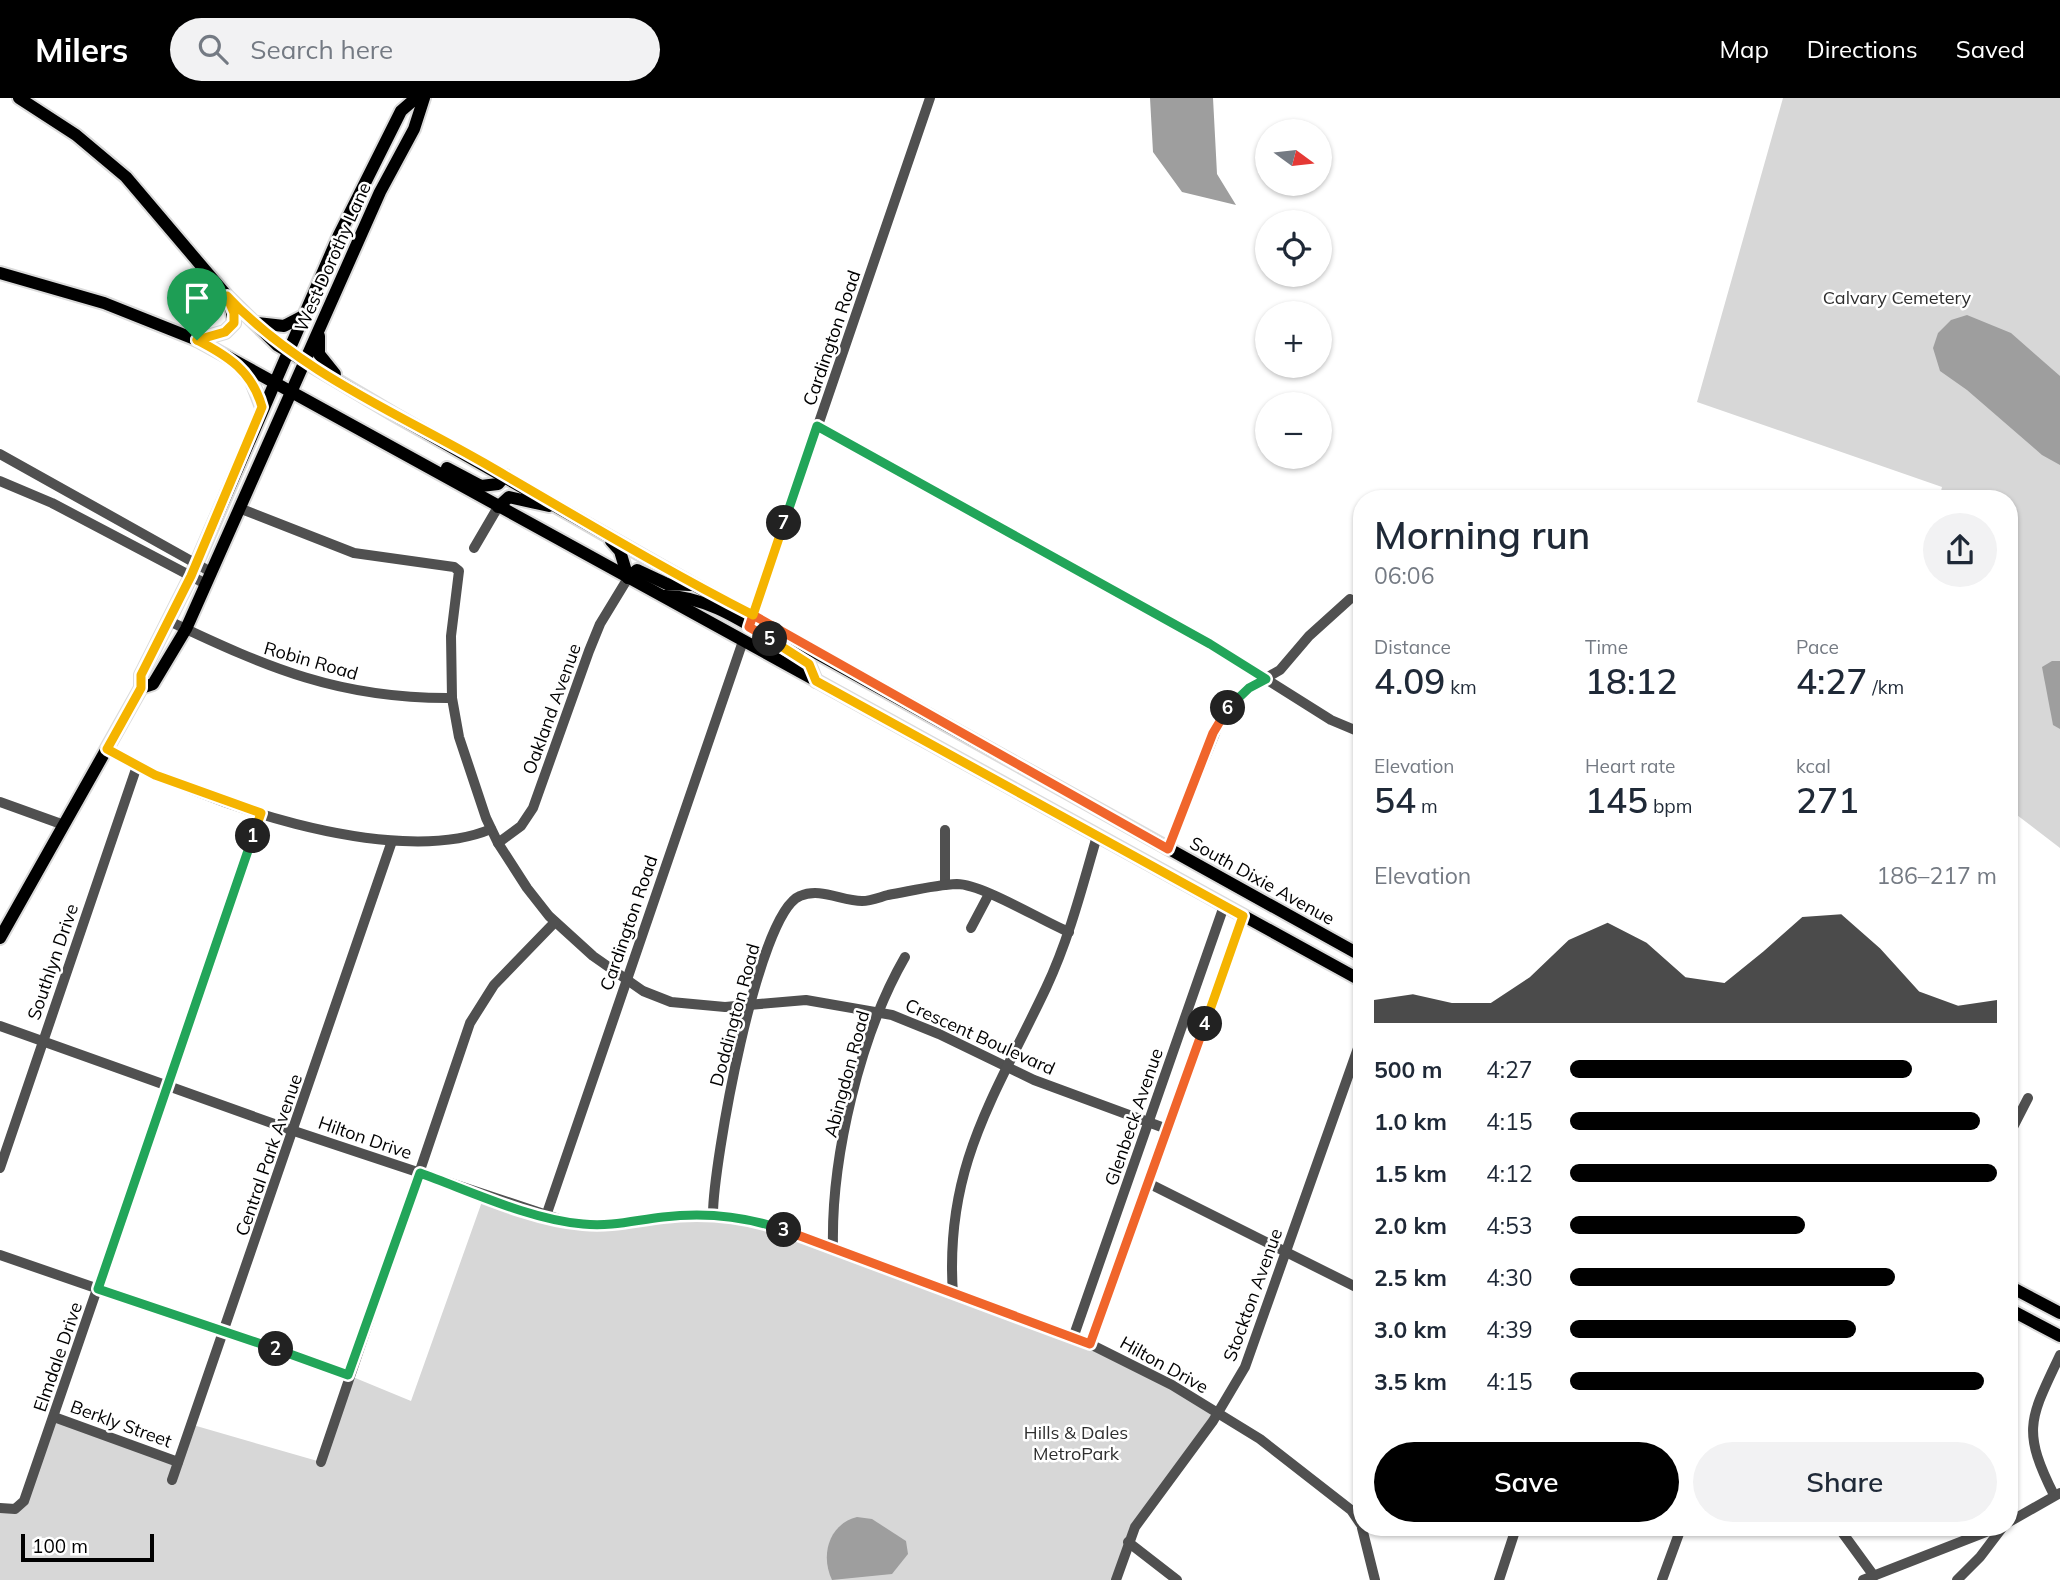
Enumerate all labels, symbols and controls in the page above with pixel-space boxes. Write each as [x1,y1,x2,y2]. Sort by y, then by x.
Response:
search box [170,18,660,81]
text: Milers [35,29,128,70]
icon: search [194,30,232,68]
text: Search here [250,33,393,66]
text: Map [1719,34,1769,64]
text: Directions [1807,34,1918,64]
text: Saved [1956,34,2025,64]
north arrow [1255,119,1332,196]
map controls [1255,119,1332,469]
street label: West Dorothy Lane [289,179,376,335]
button: locate [1255,210,1332,287]
street label: Cardington Road [798,267,865,409]
pin [167,268,227,340]
icon: arrive [178,279,216,317]
park label: Calvary Cemetery [1823,286,1972,309]
button: + [1255,301,1332,378]
button: − [1255,392,1332,469]
pin: 7 [766,506,802,540]
text: 7 [778,510,789,534]
text: Morning run [1374,511,1590,559]
button: share [1923,513,1997,587]
text: 06:06 [1374,561,1434,590]
pin: 5 [752,622,788,656]
text: 5 [764,626,775,650]
text: Distance [1374,635,1451,659]
text: Time [1585,635,1628,659]
text: Pace [1796,635,1839,659]
street label: Robin Road [261,636,361,685]
street label: Oakland Avenue [517,640,586,778]
text: 4.09 [1374,659,1445,703]
text: 18:12 [1585,659,1677,703]
text: 4:27 [1796,659,1867,703]
text: km [1445,675,1477,699]
text: /km [1867,675,1904,699]
pin: 6 [1210,690,1246,726]
text: 6 [1222,695,1233,719]
text: Elevation [1374,754,1454,778]
text: Heart rate [1585,754,1675,778]
text: kcal [1796,754,1831,778]
text: 54 [1374,778,1416,822]
text: 145 [1585,778,1648,822]
text: 271 [1796,778,1859,822]
text: m [1416,794,1438,818]
text: bpm [1648,794,1692,818]
pin: 1 [236,818,270,854]
text: 1 [247,823,258,847]
street label: South Dixie Avenue [1186,831,1339,930]
street label: Cardington Road [595,852,662,994]
text: Elevation [1374,861,1471,890]
text: 186–217 m [1876,861,1997,890]
street label: Southlyn Drive [22,901,83,1023]
street label: Doddington Road [704,941,765,1089]
street label: Crescent Boulevard [902,993,1059,1080]
pin: 4 [1188,1006,1222,1042]
street label: Abingdon Road [819,1008,874,1140]
text: 4 [1199,1011,1210,1035]
street label: Glenbeck Avenue [1099,1045,1168,1189]
text: 500 m [1374,1055,1442,1084]
text: 4:27 [1486,1055,1533,1084]
street label: Central Park Avenue [230,1071,307,1239]
text: 1.0 km [1374,1107,1447,1136]
text: 4:15 [1486,1107,1533,1136]
street label: Hilton Drive [315,1111,415,1164]
text: 1.5 km [1374,1159,1447,1188]
text: 4:12 [1486,1159,1533,1188]
text: 2.0 km [1374,1211,1447,1240]
text: 4:53 [1486,1211,1533,1240]
pin: 3 [766,1212,802,1248]
text: 3 [778,1217,789,1241]
street label: Stockton Avenue [1218,1225,1287,1365]
text: 2.5 km [1374,1263,1447,1292]
text: 4:30 [1486,1263,1533,1292]
street label: Elmdale Drive [28,1299,87,1415]
text: 3.0 km [1374,1315,1447,1344]
text: 4:39 [1486,1315,1533,1344]
street label: Hilton Drive [1116,1331,1212,1398]
pin: 2 [258,1332,294,1366]
text: 2 [270,1336,281,1360]
text: 3.5 km [1374,1367,1447,1396]
text: 4:15 [1486,1367,1533,1396]
street label: Berkly Street [67,1395,175,1452]
park label: Hills & Dales MetroPark [1024,1421,1128,1465]
button: Save [1374,1442,1679,1522]
button: Share [1693,1442,1997,1522]
scale bar [21,1531,154,1563]
text: 100 m [32,1534,88,1558]

